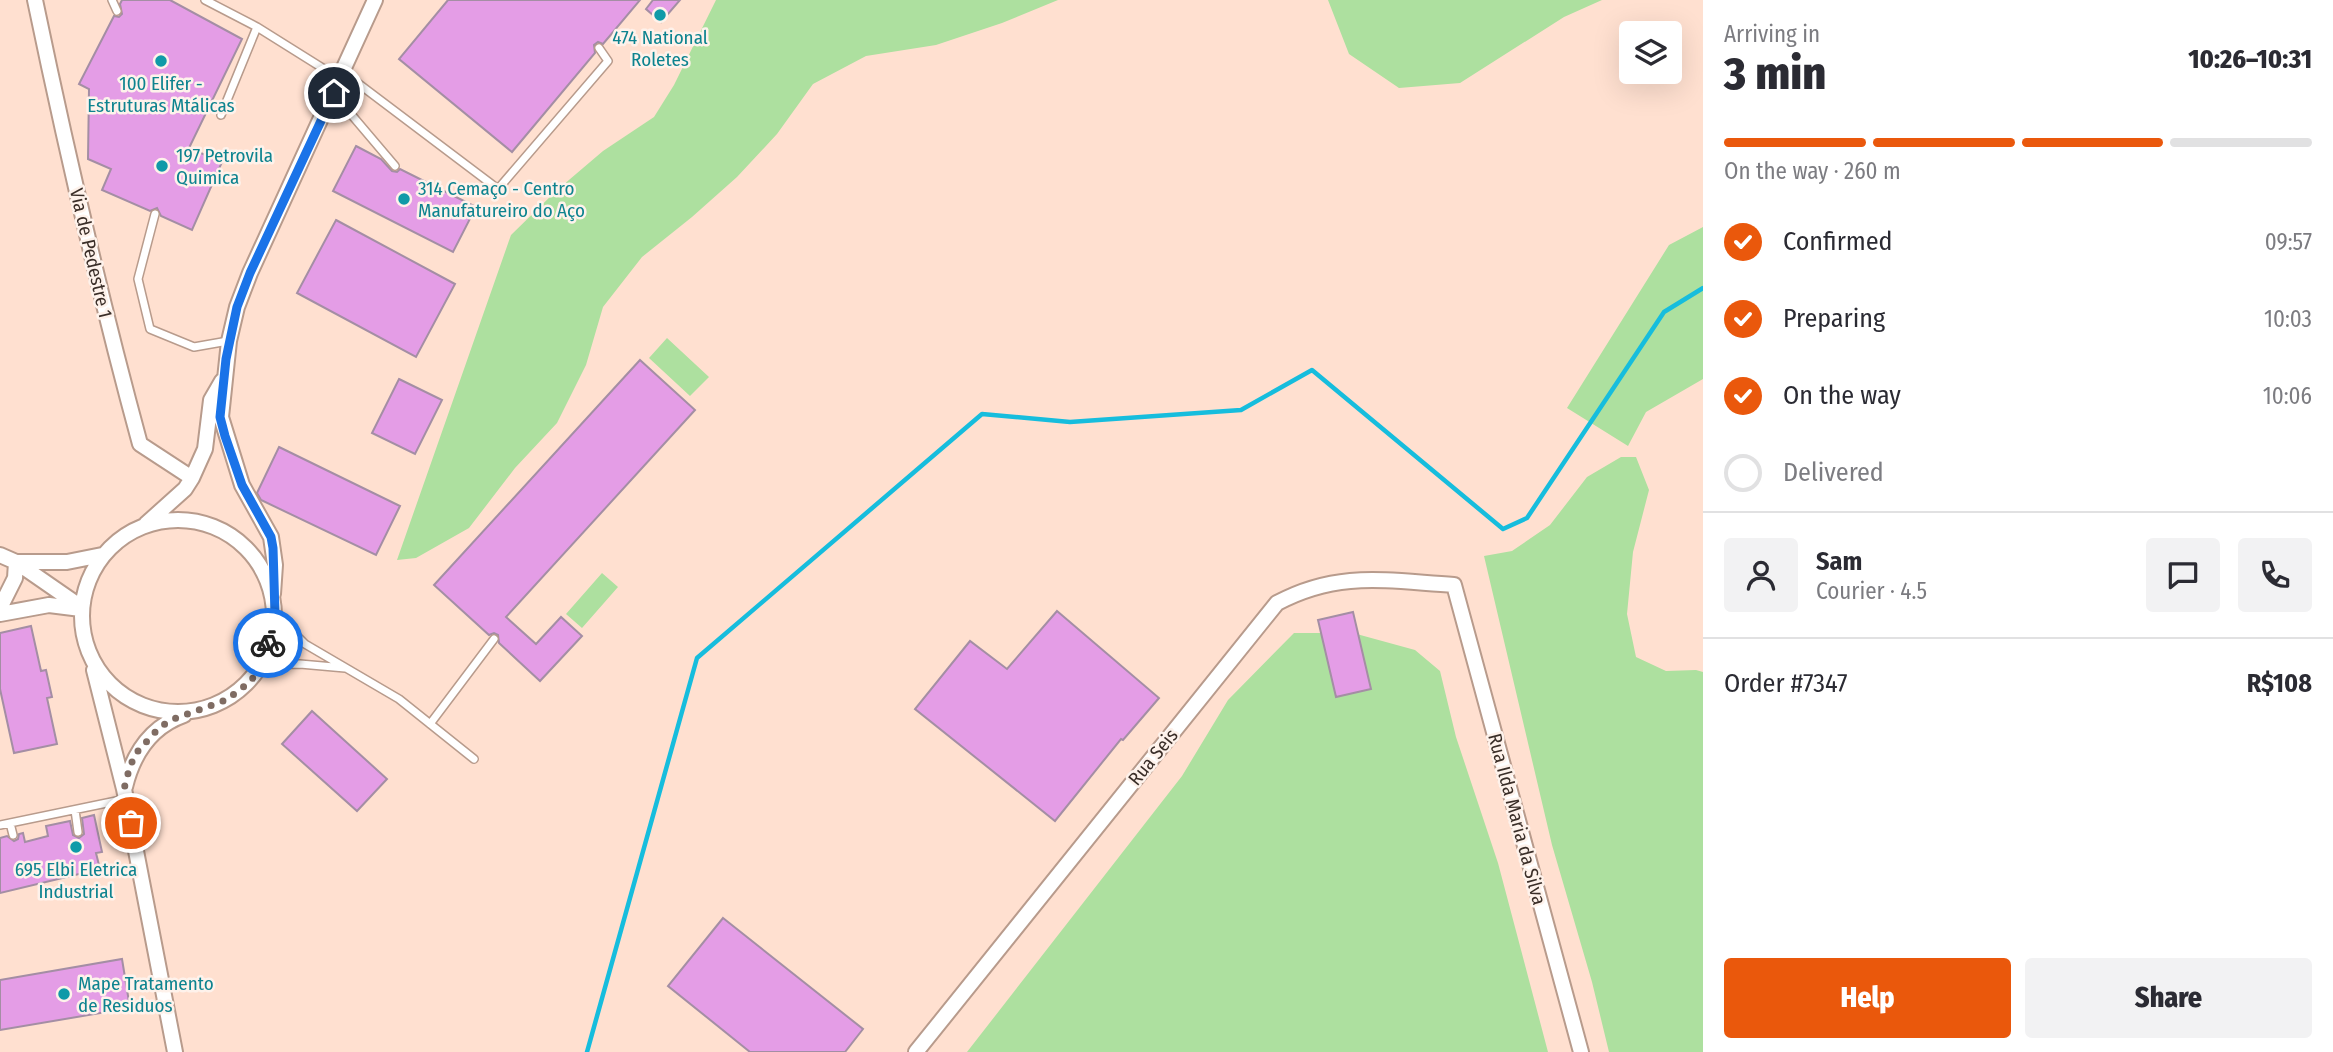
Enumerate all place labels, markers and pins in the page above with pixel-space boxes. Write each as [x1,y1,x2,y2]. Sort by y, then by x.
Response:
marker: 474 National Roletes [652,7,668,23]
place label: 474 National Roletes [612,26,708,71]
marker: 100 Elifer - Estruturas Mtálicas [153,53,169,69]
pin [304,63,364,123]
place label: 100 Elifer - Estruturas Mtálicas [87,72,235,117]
place label: 197 Petrovila Quimica [176,144,273,189]
marker: 197 Petrovila Quimica [154,158,170,174]
place label: 314 Cemaço - Centro Manufatureiro do Aço [418,177,585,222]
marker: 314 Cemaço - Centro Manufatureiro do Aço [396,191,412,207]
pin [101,793,161,853]
marker: 695 Elbi Eletrica Industrial [68,839,84,855]
place label: 695 Elbi Eletrica Industrial [15,858,137,903]
place label: Mape Tratamento de Residuos [78,972,214,1017]
marker: Mape Tratamento de Residuos [56,986,72,1002]

